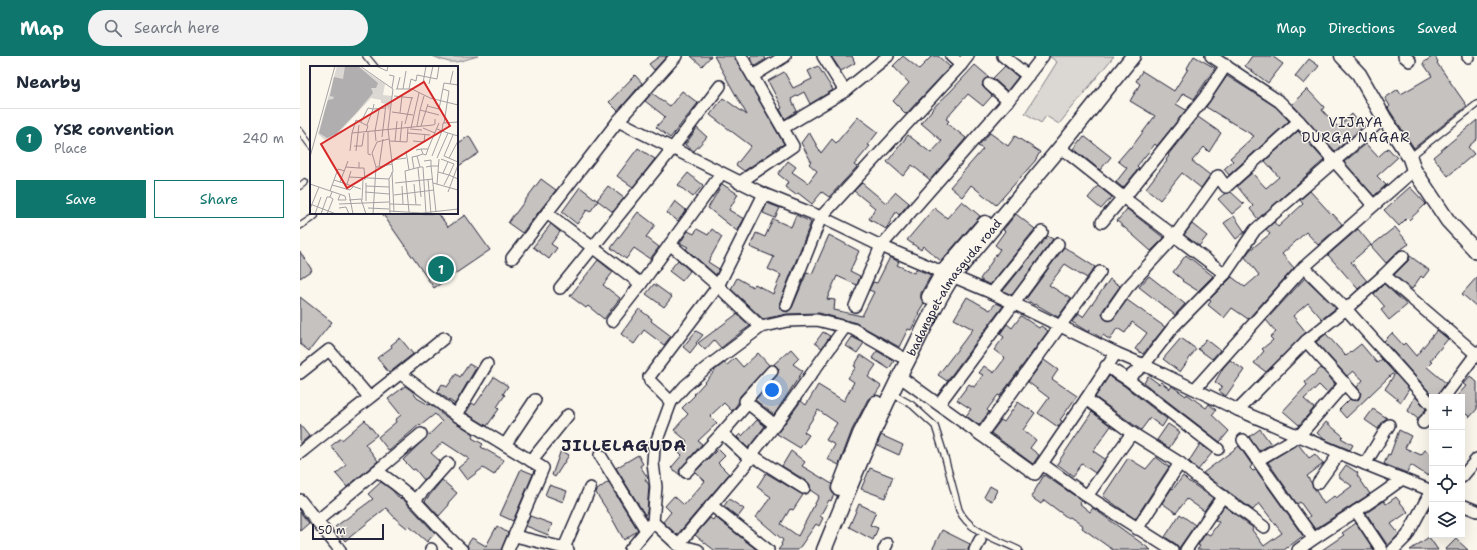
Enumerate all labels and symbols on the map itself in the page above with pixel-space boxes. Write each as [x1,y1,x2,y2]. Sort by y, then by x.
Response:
inset map [310,66,458,214]
district label: VIJAYA DURGA NAGAR [1302,114,1410,146]
street label: badangpet-almasguda road [903,215,1005,359]
pin: 1 [428,254,454,284]
your location [762,380,782,400]
district label: JILLELAGUDA [561,435,687,456]
scale bar [312,522,384,541]

